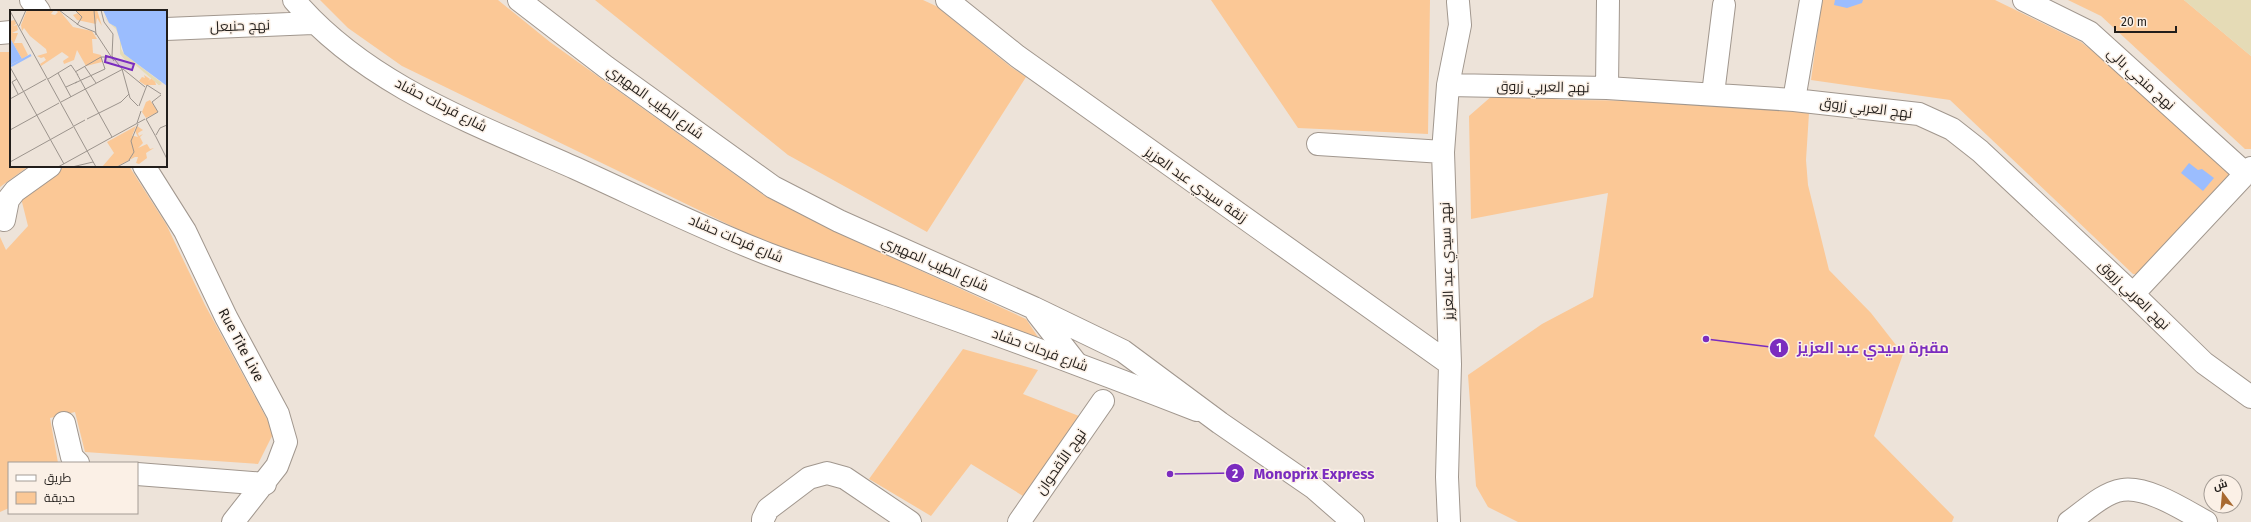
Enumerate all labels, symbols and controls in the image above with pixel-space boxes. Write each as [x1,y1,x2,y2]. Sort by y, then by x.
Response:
scale bar [2115,8,2176,34]
inset map [10,10,167,167]
text: 20 m [2121,15,2147,29]
street label: نهج حنبعل [210,16,270,36]
street label: نهج منجي بالي [2102,44,2178,116]
street label: شارع الطيب المهيري [602,61,707,145]
street label: شارع فرحات حشاد [392,75,490,135]
street label: نهج العربي زروق [1496,78,1590,99]
street label: نهج العربي زروق [1818,94,1913,125]
street label: زنقة سيدي عبد العزيز [1139,143,1250,229]
street label: نهج سيدي عبد العزيز [1436,201,1461,321]
street label: شارع فرحات حشاد [686,211,786,267]
street label: شارع الطيب المهيري [878,233,991,298]
street label: نهج العربي زروق [2093,257,2173,336]
street label: Rue Tite Live [215,305,267,385]
street label: شارع فرحات حشاد [990,325,1090,375]
callout: مقبرة سيدي عبد العزيز [1769,334,1957,361]
text: مقبرة سيدي عبد العزيز [1796,339,1949,360]
text: 1 [1776,341,1782,355]
street label: نهج الأقحوان [1032,426,1090,498]
callout: Monoprix Express [1225,460,1382,487]
legend [8,462,138,514]
text: Monoprix Express [1253,465,1375,483]
text: 2 [1232,467,1238,481]
text: طريق [44,471,72,485]
north arrow [2203,474,2243,514]
text: ش [2212,477,2229,493]
text: حديقة [44,491,75,505]

